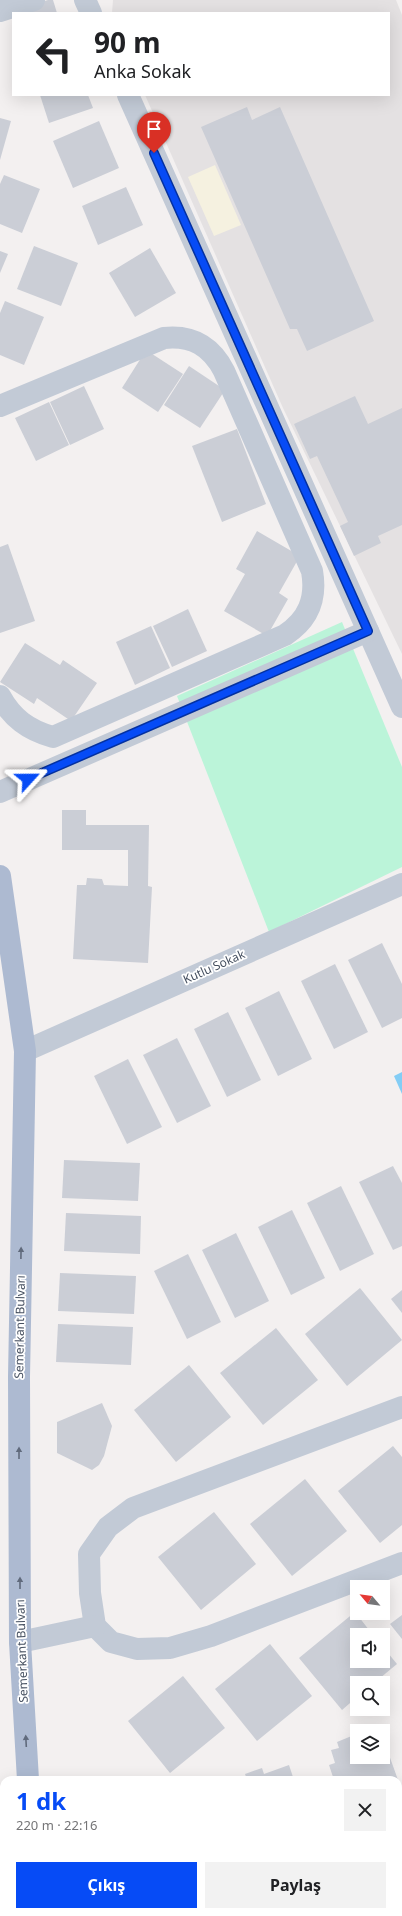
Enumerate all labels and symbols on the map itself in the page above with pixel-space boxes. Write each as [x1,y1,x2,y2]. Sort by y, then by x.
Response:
pin [137,112,171,153]
position arrow [7,758,49,800]
street label: Kutlu Sokak [180,945,248,988]
one-way arrow [18,1247,25,1259]
street label: Semerkant Bulvarı [10,1275,29,1379]
one-way arrow [16,1446,22,1459]
one-way arrow [17,1576,23,1589]
north arrow [350,1580,390,1620]
street label: Semerkant Bulvarı [11,1599,32,1703]
one-way arrow [22,1735,29,1747]

